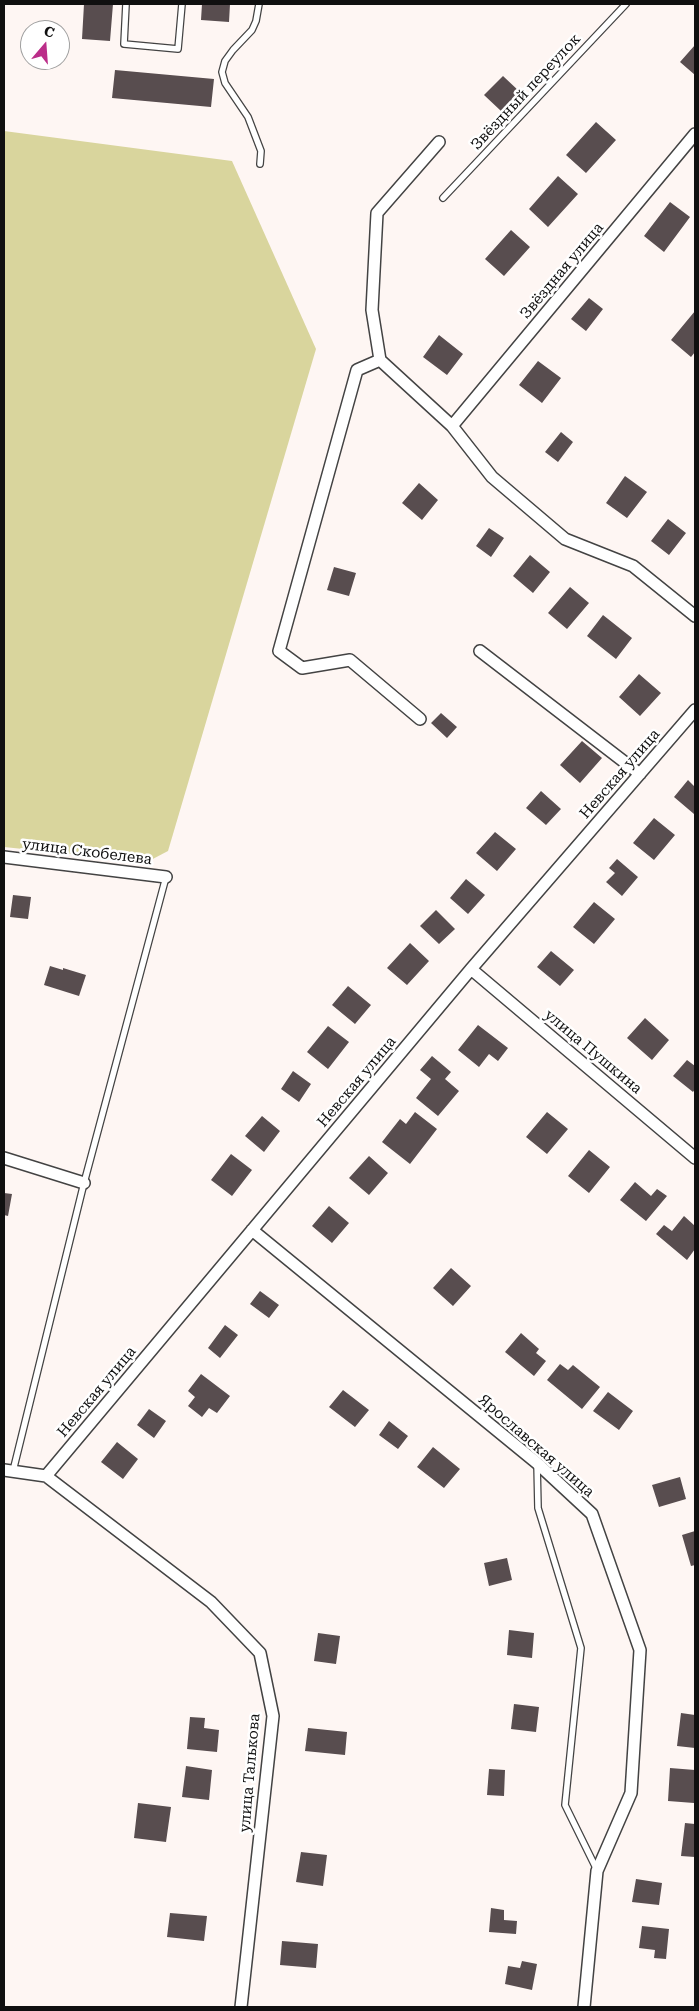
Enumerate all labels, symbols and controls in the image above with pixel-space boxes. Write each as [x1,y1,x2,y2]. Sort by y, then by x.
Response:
north arrow [20,20,70,70]
text: С [42,23,56,41]
street label: Звёздный переулок [467,30,585,154]
street label: Звёздная улица [517,219,607,323]
street label: Невская улица [576,726,664,822]
street label: улица Скобелева [21,835,153,869]
street label: улица Пушкина [541,1006,645,1098]
street label: Невская улица [314,1033,400,1131]
street label: Невская улица [54,1343,140,1441]
street label: Ярославская улица [474,1391,598,1501]
street label: улица Талькова [236,1713,264,1833]

